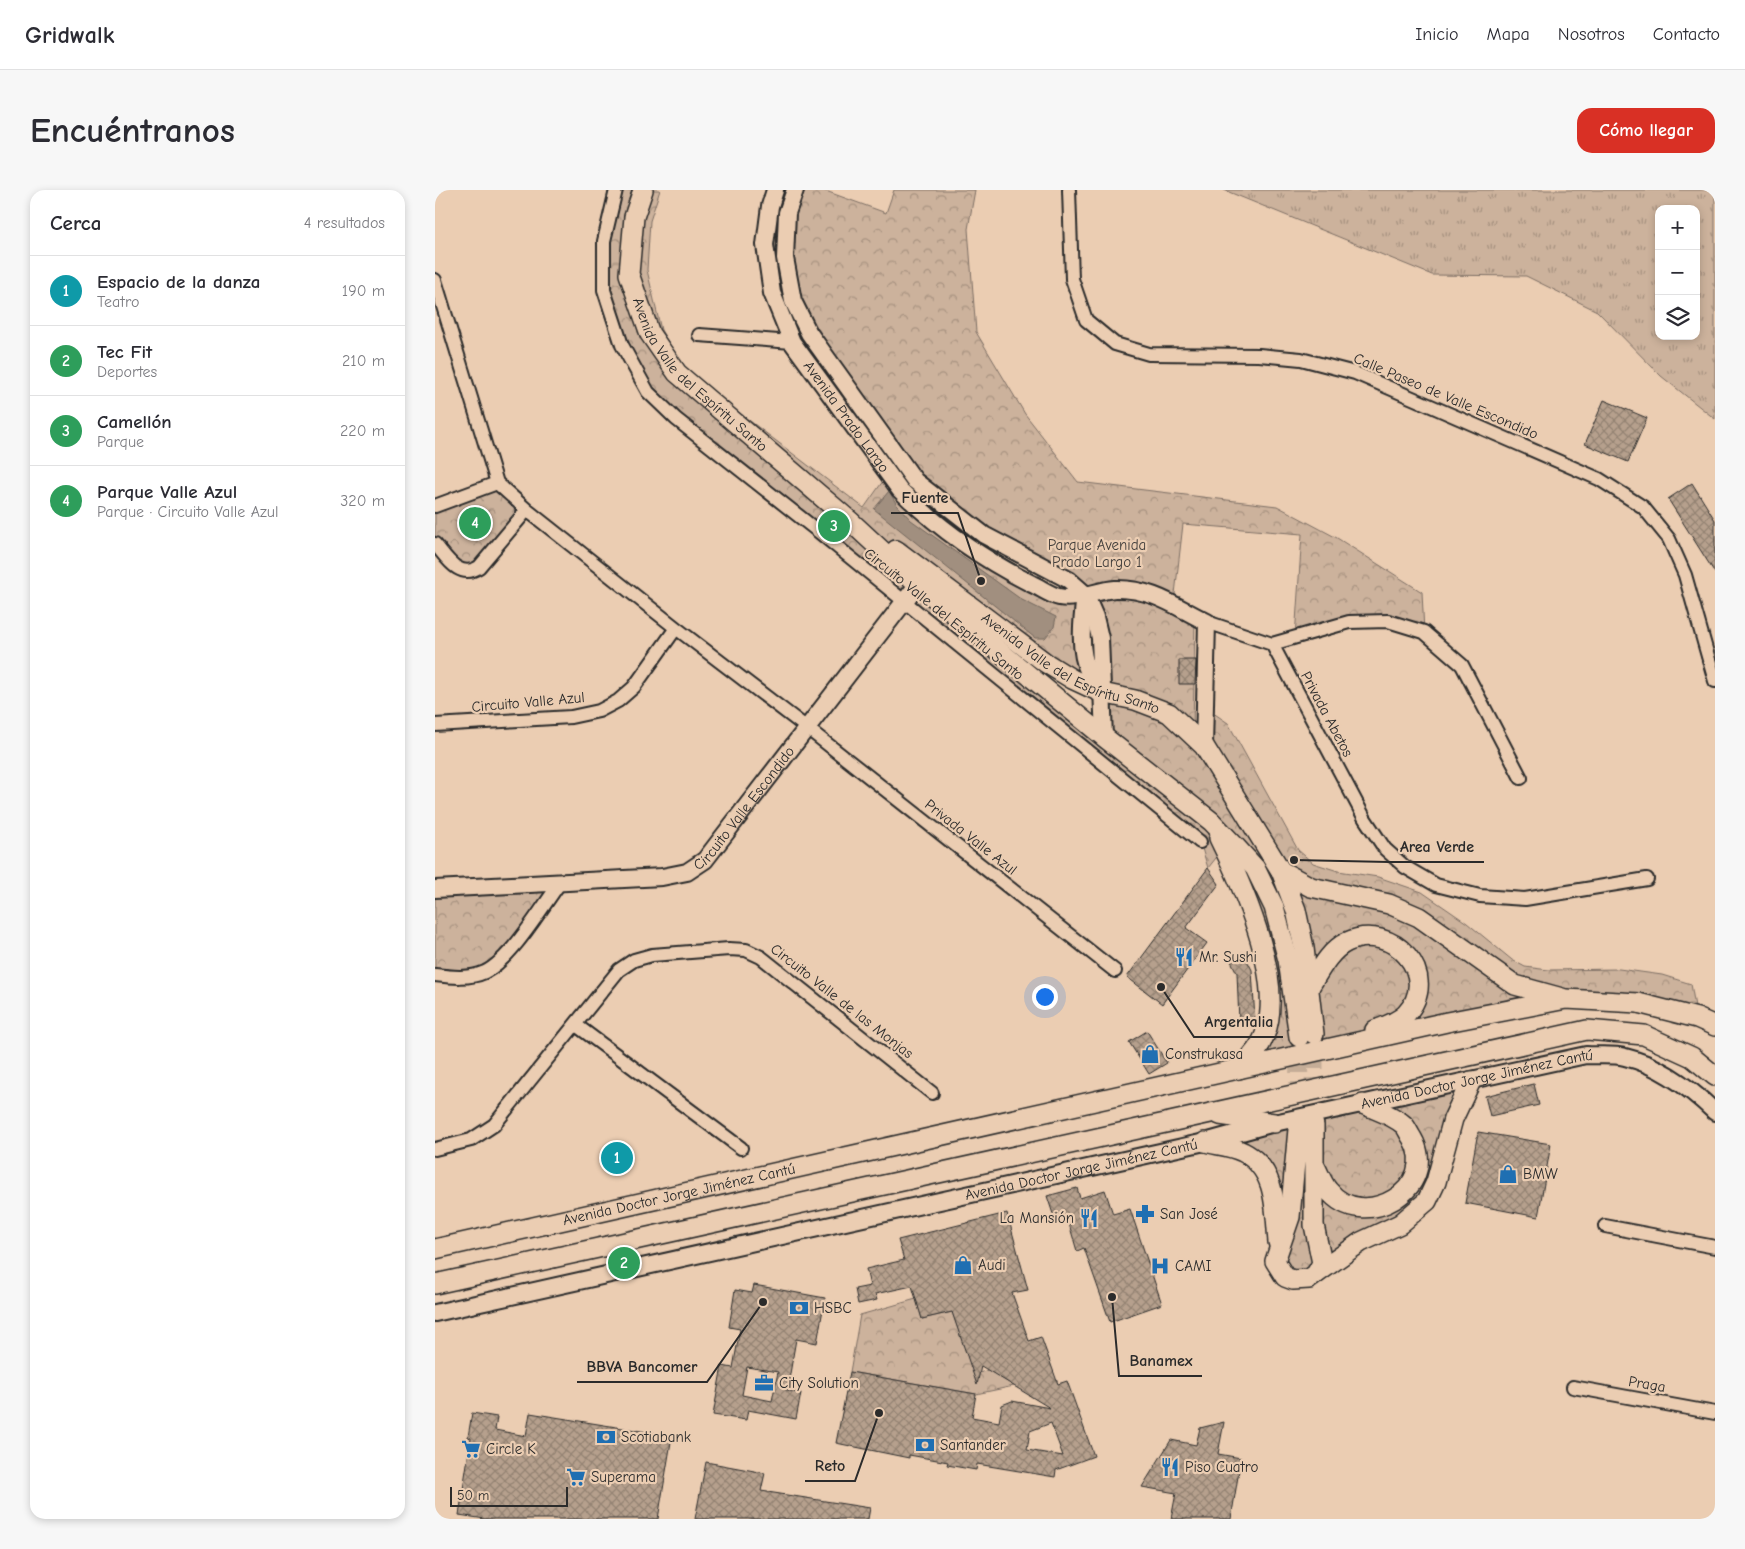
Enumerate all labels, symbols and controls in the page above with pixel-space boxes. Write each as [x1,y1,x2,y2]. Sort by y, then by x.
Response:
text: Gridwalk [25,21,114,49]
text: Inicio [1415,24,1459,45]
text: Mapa [1487,24,1530,45]
text: Nosotros [1558,24,1625,45]
text: Contacto [1653,24,1720,45]
button: Cómo llegar [1577,108,1715,153]
text: Encuéntranos [30,110,235,151]
map controls [1655,205,1700,340]
button: + [1655,205,1700,250]
text: Cerca [50,211,101,235]
text: 4 resultados [304,214,385,232]
button: − [1655,250,1700,295]
text: Espacio de la danza [97,271,260,293]
text: 1 [63,282,69,300]
text: 190 m [342,282,385,300]
text: Teatro [97,293,139,311]
street label: Avenida Valle del Espíritu Santo [629,295,771,455]
button: layers [1655,295,1700,340]
text: Tec Fit [97,341,152,363]
street label: Calle Paseo de Valle Escondido [1351,349,1541,443]
text: 2 [62,352,70,370]
text: 210 m [342,352,385,370]
street label: Avenida Prado Largo [800,357,893,476]
text: Deportes [97,363,157,381]
text: Camellón [97,411,172,433]
text: 3 [62,422,70,440]
text: 220 m [340,422,385,440]
text: Parque [97,433,144,451]
text: Parque Valle Azul [97,481,237,503]
callout: Fuente [891,482,958,513]
text: Fuente [902,489,949,507]
text: 4 [62,492,70,510]
text: 320 m [340,492,385,510]
text: Parque · Circuito Valle Azul [97,503,279,521]
pin: 4 [459,504,491,542]
pin: 3 [818,507,850,545]
park label: Parque Avenida Prado Largo 1 [1048,536,1146,571]
street label: Circuito Valle del Espíritu Santo [861,544,1027,684]
street label: Avenida Valle del Espíritu Santo [978,609,1162,718]
street label: Privada Abetos [1297,668,1357,760]
street label: Circuito Valle Azul [471,688,585,716]
street label: Circuito Valle Escondido [690,743,798,874]
street label: Privada Valle Azul [921,795,1021,879]
callout: Area Verde [1389,831,1484,862]
text: Area Verde [1400,838,1474,856]
street label: Circuito Valle de las Monjas [767,940,917,1062]
restaurant icon: Mr. Sushi [1173,946,1195,968]
place label: Mr. Sushi [1199,948,1257,966]
your location [1032,984,1058,1010]
callout: Argentalia [1194,1006,1283,1037]
text: Argentalia [1205,1013,1273,1031]
shop icon: Construkasa [1139,1043,1161,1065]
place label: Construkasa [1165,1045,1243,1063]
street label: Avenida Doctor Jorge Jiménez Cantú [1359,1046,1593,1113]
street label: Avenida Doctor Jorge Jiménez Cantú [963,1135,1199,1204]
pin: 1 [601,1139,633,1177]
street label: Avenida Doctor Jorge Jiménez Cantú [561,1159,797,1229]
shop icon: BMW [1497,1163,1519,1185]
place label: BMW [1523,1165,1558,1183]
pharmacy icon: San José [1134,1203,1156,1225]
place label: San José [1160,1205,1218,1223]
restaurant icon: La Mansión [1078,1207,1100,1229]
place label: La Mansión [1000,1209,1074,1227]
pin: 2 [608,1244,640,1282]
shop icon: Audi [952,1254,974,1276]
hospital icon: CAMI [1149,1255,1171,1277]
place label: Audi [978,1256,1006,1274]
place label: CAMI [1175,1257,1211,1275]
bank icon: HSBC [788,1297,810,1319]
place label: HSBC [814,1299,852,1317]
callout: Banamex [1119,1345,1202,1376]
callout: BBVA Bancomer [577,1351,707,1382]
text: Banamex [1129,1352,1193,1370]
text: BBVA Bancomer [587,1358,698,1376]
office icon: City Solution [753,1372,775,1394]
street label: Praga [1627,1372,1667,1396]
place label: City Solution [779,1374,859,1392]
bank icon: Scotiabank [595,1426,617,1448]
place label: Scotiabank [621,1428,692,1446]
bank icon: Santander [914,1434,936,1456]
place label: Santander [940,1436,1006,1454]
supermarket icon: Circle K [460,1438,482,1460]
place label: Circle K [486,1440,536,1458]
callout: Reto [805,1450,855,1481]
restaurant icon: Piso Cuatro [1159,1456,1181,1478]
text: Reto [815,1457,845,1475]
place label: Piso Cuatro [1185,1458,1259,1476]
supermarket icon: Superama [565,1466,587,1488]
place label: Superama [591,1468,656,1486]
scale bar [450,1484,567,1507]
text: 50 m [457,1487,489,1504]

